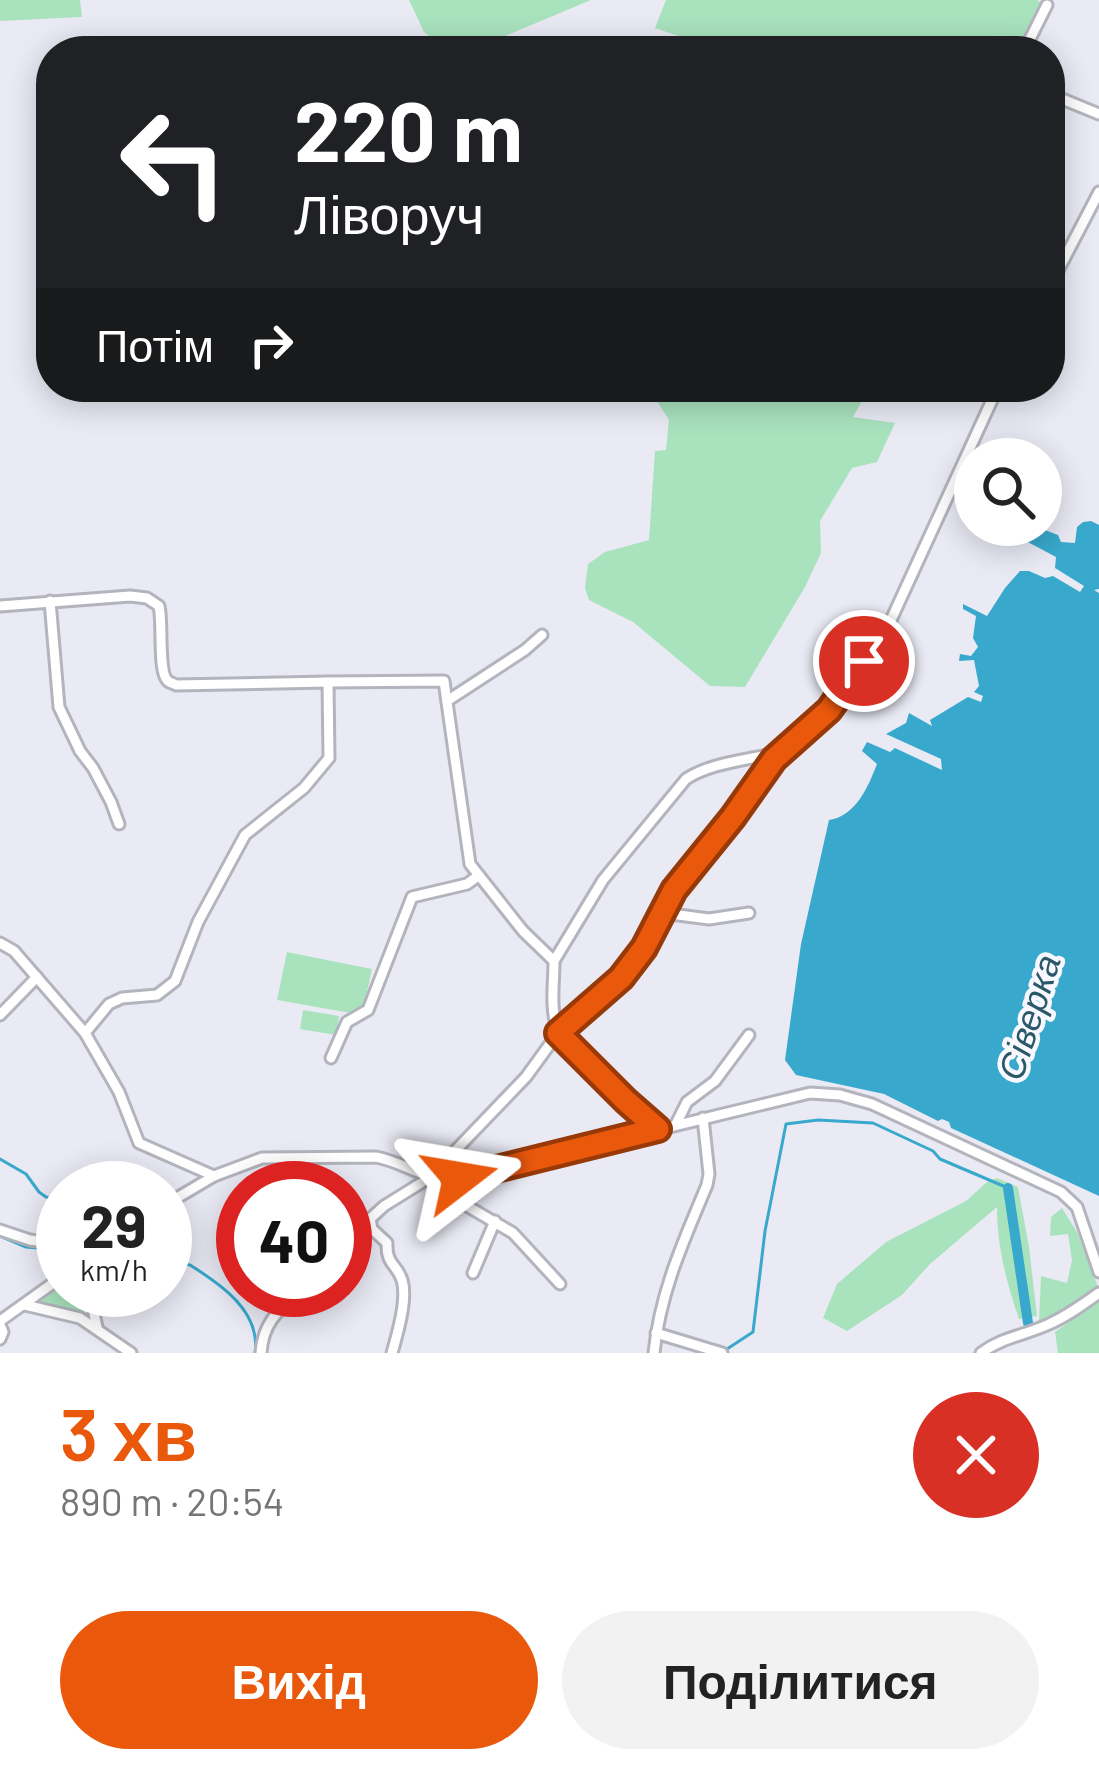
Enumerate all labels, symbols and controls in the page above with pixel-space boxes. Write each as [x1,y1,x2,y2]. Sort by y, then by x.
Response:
text: 220 m [294,78,523,179]
icon: left [96,84,252,240]
text: Ліворуч [294,180,484,245]
icon: right [238,312,304,378]
text: Потім [96,317,214,371]
map controls [954,438,1062,546]
button: search [954,438,1062,546]
pin [813,610,915,712]
icon: arrive [831,628,897,694]
water label: Сіверка [987,949,1069,1085]
position arrow [397,1115,523,1241]
speed limit sign: 40 [216,1161,372,1317]
text: 29 [81,1188,147,1260]
text: km/h [80,1251,148,1287]
text: 3 хв [60,1389,197,1475]
button: close [913,1392,1039,1518]
text: 890 m · 20:54 [60,1477,284,1524]
button: Вихід [60,1611,538,1749]
button: Поділитися [562,1611,1039,1749]

